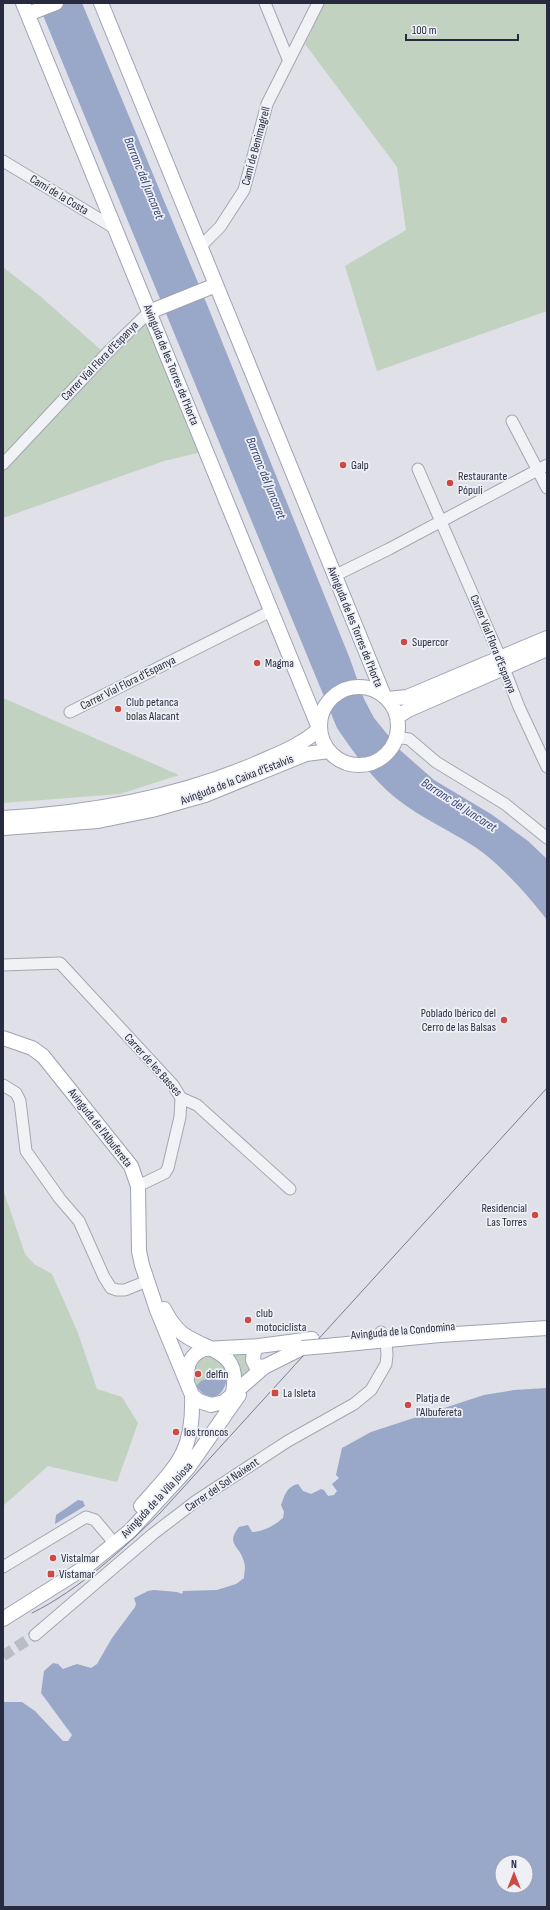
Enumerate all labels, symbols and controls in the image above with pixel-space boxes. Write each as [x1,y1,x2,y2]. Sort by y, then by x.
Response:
scale bar [406,16,518,42]
text: 100 m [412,23,437,38]
street label: Camí de Benimagrell [238,105,274,187]
water label: Barranc del Juncaret [120,135,168,222]
street label: Camí de la Costa [27,172,91,219]
street label: Avinguda de les Torres de l'Horta [140,302,202,428]
street label: Carrer Vial Flora d'Espanya [58,318,142,404]
water label: Barranc del Juncaret [242,435,290,522]
place label: Galp [351,458,369,473]
marker: Galp [338,460,348,470]
place label: Restaurante Pópuli [458,469,507,498]
marker: Restaurante Pópuli [445,478,455,488]
street label: Avinguda de les Torres de l'Horta [324,564,386,690]
street label: Carrer Vial Flora d'Espanya [466,593,520,696]
place label: Supercor [412,635,449,650]
marker: Supercor [399,637,409,647]
street label: Carrer Vial Flora d'Espanya [78,652,178,714]
place label: Magma [265,656,294,671]
marker: Magma [252,658,262,668]
place label: Club petanca bolas Alacant [126,695,180,724]
marker: Club petanca bolas Alacant [113,704,123,714]
street label: Avinguda de la Caixa d'Estalvis [177,751,296,809]
water label: Barranc del Juncaret [418,775,501,836]
place label: Poblado Ibérico del Cerro de las Balsas [421,1006,496,1035]
marker: Poblado Ibérico del Cerro de las Balsas [499,1015,509,1025]
street label: Carrer de les Basses [121,1030,185,1100]
street label: Avinguda de l'Albufereta [64,1085,136,1171]
place label: Residencial Las Torres [481,1201,527,1230]
marker: Residencial Las Torres [530,1210,540,1220]
place label: club motociclista [256,1306,307,1335]
marker: club motociclista [243,1315,253,1325]
street label: Avinguda de la Condomina [349,1319,456,1343]
place label: delfin [206,1367,228,1382]
marker: delfin [193,1369,203,1379]
place label: La Isleta [283,1386,316,1401]
marker: La Isleta [270,1388,280,1398]
place label: Platja de l'Albufereta [416,1391,462,1420]
marker: Platja de l'Albufereta [403,1400,413,1410]
place label: los troncos [184,1425,228,1440]
marker: los troncos [171,1427,181,1437]
street label: Carrer del Sol Naixent [182,1454,262,1515]
street label: Avinguda de la Vila Joiosa [117,1458,196,1542]
place label: Vistalmar [61,1551,100,1566]
marker: Vistalmar [48,1553,58,1563]
place label: Vistamar [59,1567,95,1582]
marker: Vistamar [46,1569,56,1579]
north arrow [494,1854,534,1894]
text: N [511,1858,517,1871]

